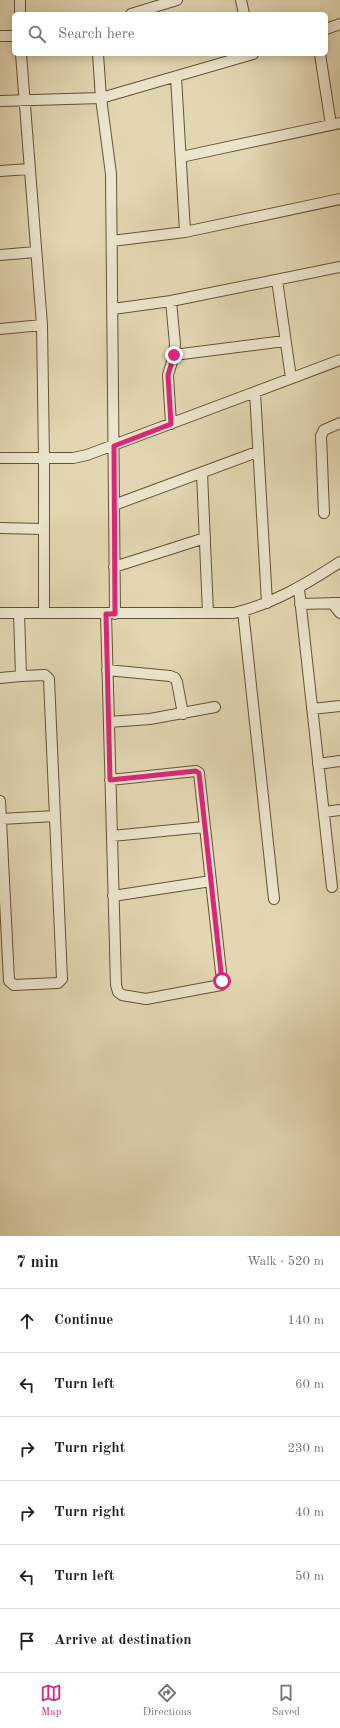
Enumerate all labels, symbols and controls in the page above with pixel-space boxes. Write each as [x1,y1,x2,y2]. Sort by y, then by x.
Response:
search box [12,12,328,56]
icon: search [26,23,48,45]
text: Search here [58,27,135,42]
route end [165,346,183,364]
route start [213,972,231,990]
text: 7 min [16,1254,59,1271]
text: Walk · 520 m [247,1255,324,1268]
icon: ahead [16,1310,38,1332]
text: Continue [54,1313,113,1328]
text: 140 m [287,1314,324,1327]
icon: left [16,1374,38,1396]
text: Turn left [54,1377,114,1392]
text: 60 m [295,1378,324,1391]
icon: right [16,1438,38,1460]
text: Turn right [54,1441,125,1456]
text: 230 m [287,1442,324,1455]
icon: right [16,1502,38,1524]
text: Turn right [54,1505,125,1520]
text: 40 m [295,1506,324,1519]
icon: left [16,1566,38,1588]
text: Turn left [54,1569,114,1584]
text: 50 m [295,1570,324,1583]
icon: arrive [16,1630,38,1652]
text: Arrive at destination [54,1633,192,1648]
tab: Map [40,1682,62,1720]
tab: Directions [143,1682,191,1720]
tab: Saved [272,1682,300,1720]

